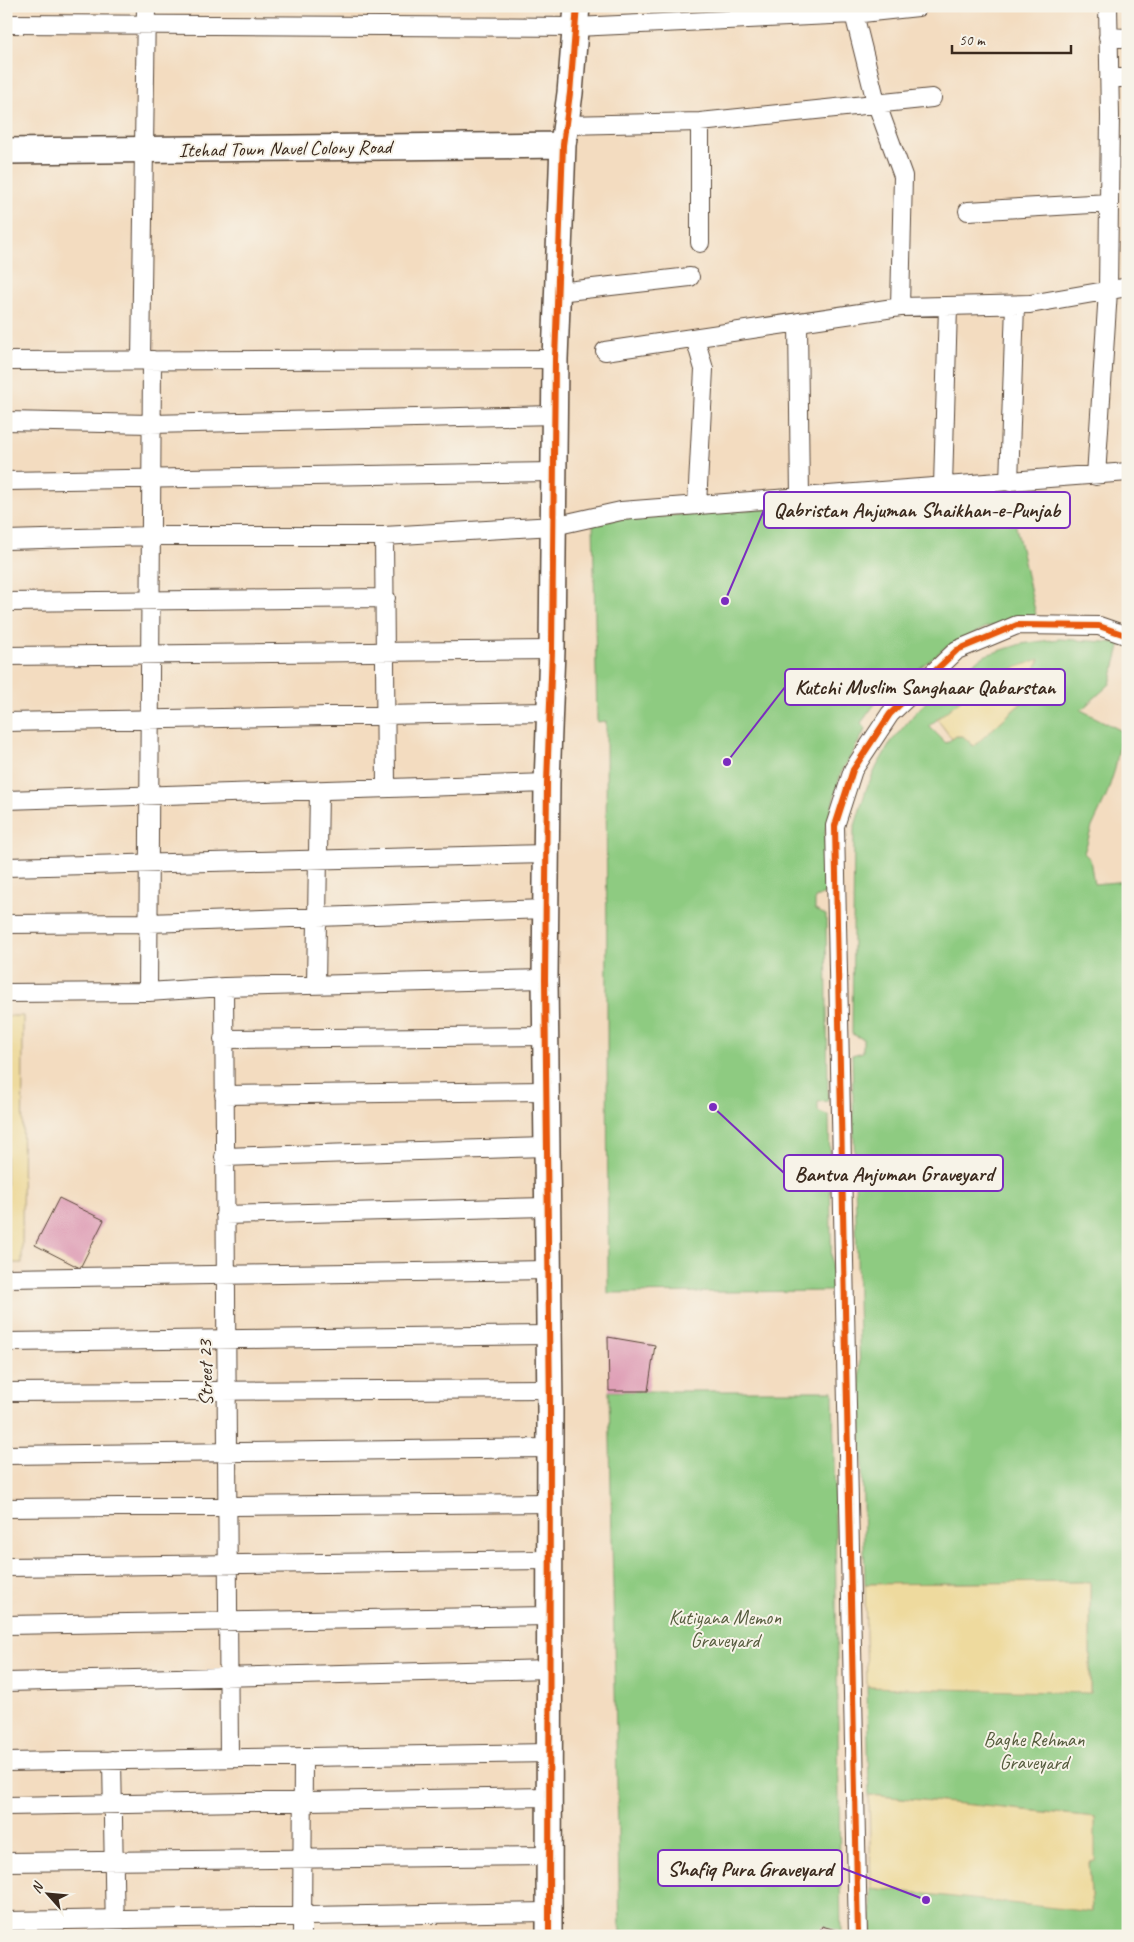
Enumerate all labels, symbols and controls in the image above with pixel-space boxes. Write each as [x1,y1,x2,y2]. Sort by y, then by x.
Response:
scale bar [952,22,1070,54]
text: 50 m [959,31,986,50]
street label: Itehad Town Navel Colony Road [178,134,395,163]
callout: Qabristan Anjuman Shaikhan-e-Punjab [764,492,1070,528]
text: Qabristan Anjuman Shaikhan-e-Punjab [774,497,1062,523]
callout: Kutchi Muslim Sanghaar Qabarstan [785,669,1065,705]
text: Kutchi Muslim Sanghaar Qabarstan [795,674,1057,700]
callout: Bantva Anjuman Graveyard [784,1155,1003,1191]
text: Bantva Anjuman Graveyard [795,1161,997,1187]
street label: Street 23 [192,1338,219,1406]
park label: Kutiyana Memon Graveyard [669,1605,782,1653]
park label: Baghe Rehman Graveyard [983,1727,1086,1775]
callout: Shafiq Pura Graveyard [658,1850,842,1886]
text: Shafiq Pura Graveyard [668,1856,836,1882]
north arrow [22,1870,72,1920]
text: N [27,1879,47,1896]

